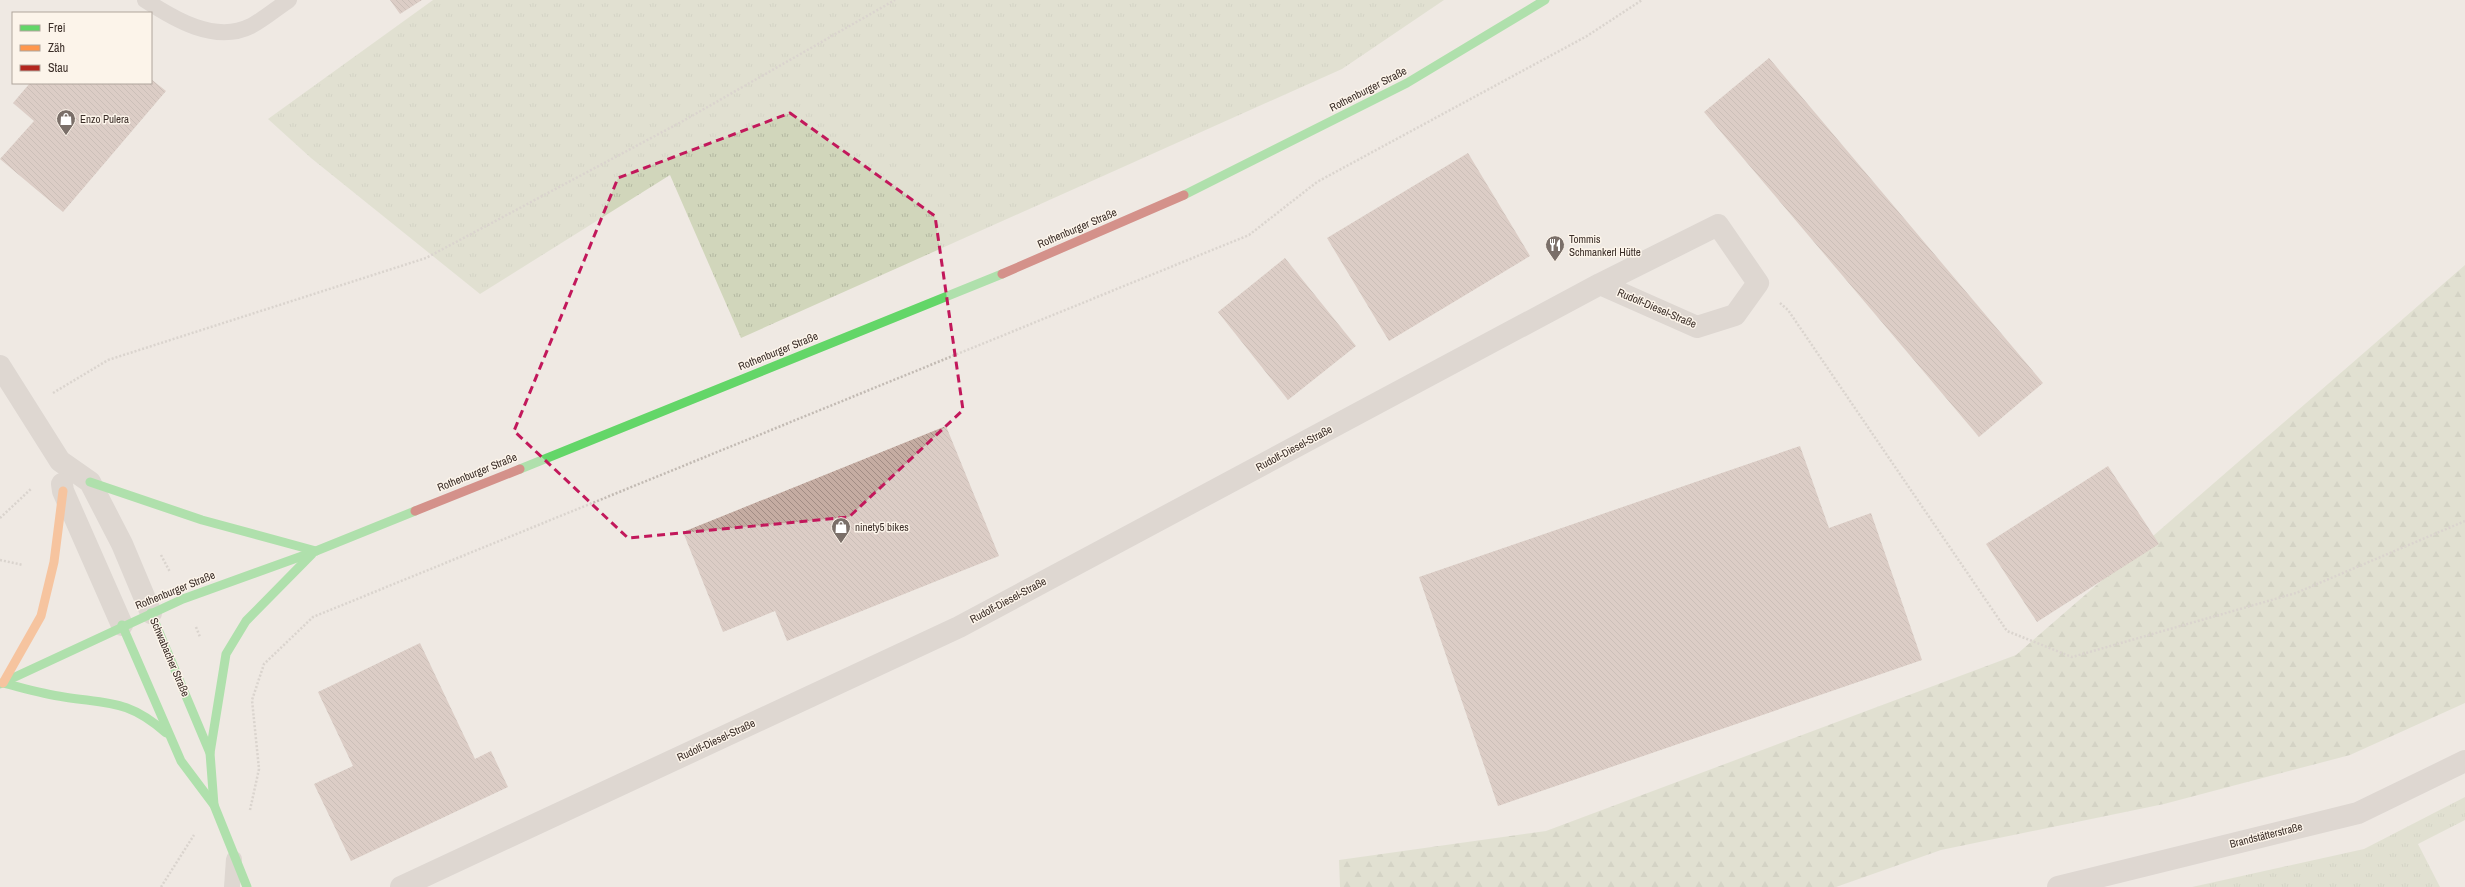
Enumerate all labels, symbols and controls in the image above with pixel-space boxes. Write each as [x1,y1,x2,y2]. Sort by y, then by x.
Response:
legend [12,12,152,84]
text: Frei [48,20,66,36]
text: Zäh [48,40,65,56]
text: Stau [48,60,68,76]
street label: Rothenburger Straße [1327,64,1409,114]
shop icon: Enzo Pulera [55,108,77,136]
place label: Enzo Pulera [80,112,129,126]
street label: Rothenburger Straße [1035,205,1119,251]
place label: Tommis Schmankerl Hütte [1569,232,1641,259]
restaurant icon: Tommis Schmankerl Hütte [1544,234,1566,262]
street label: Rudolf-Diesel-Straße [1615,285,1699,331]
street label: Rothenburger Straße [736,329,820,373]
street label: Rudolf-Diesel-Straße [1253,422,1335,474]
street label: Rothenburger Straße [435,450,519,494]
shop icon: ninety5 bikes [830,516,852,544]
place label: ninety5 bikes [855,520,909,534]
street label: Rothenburger Straße [133,568,217,612]
street label: Rudolf-Diesel-Straße [967,574,1049,626]
street label: Schwabacher Straße [147,615,193,699]
street label: Rudolf-Diesel-Straße [675,716,757,764]
street label: Brandstätterstraße [2228,819,2304,851]

